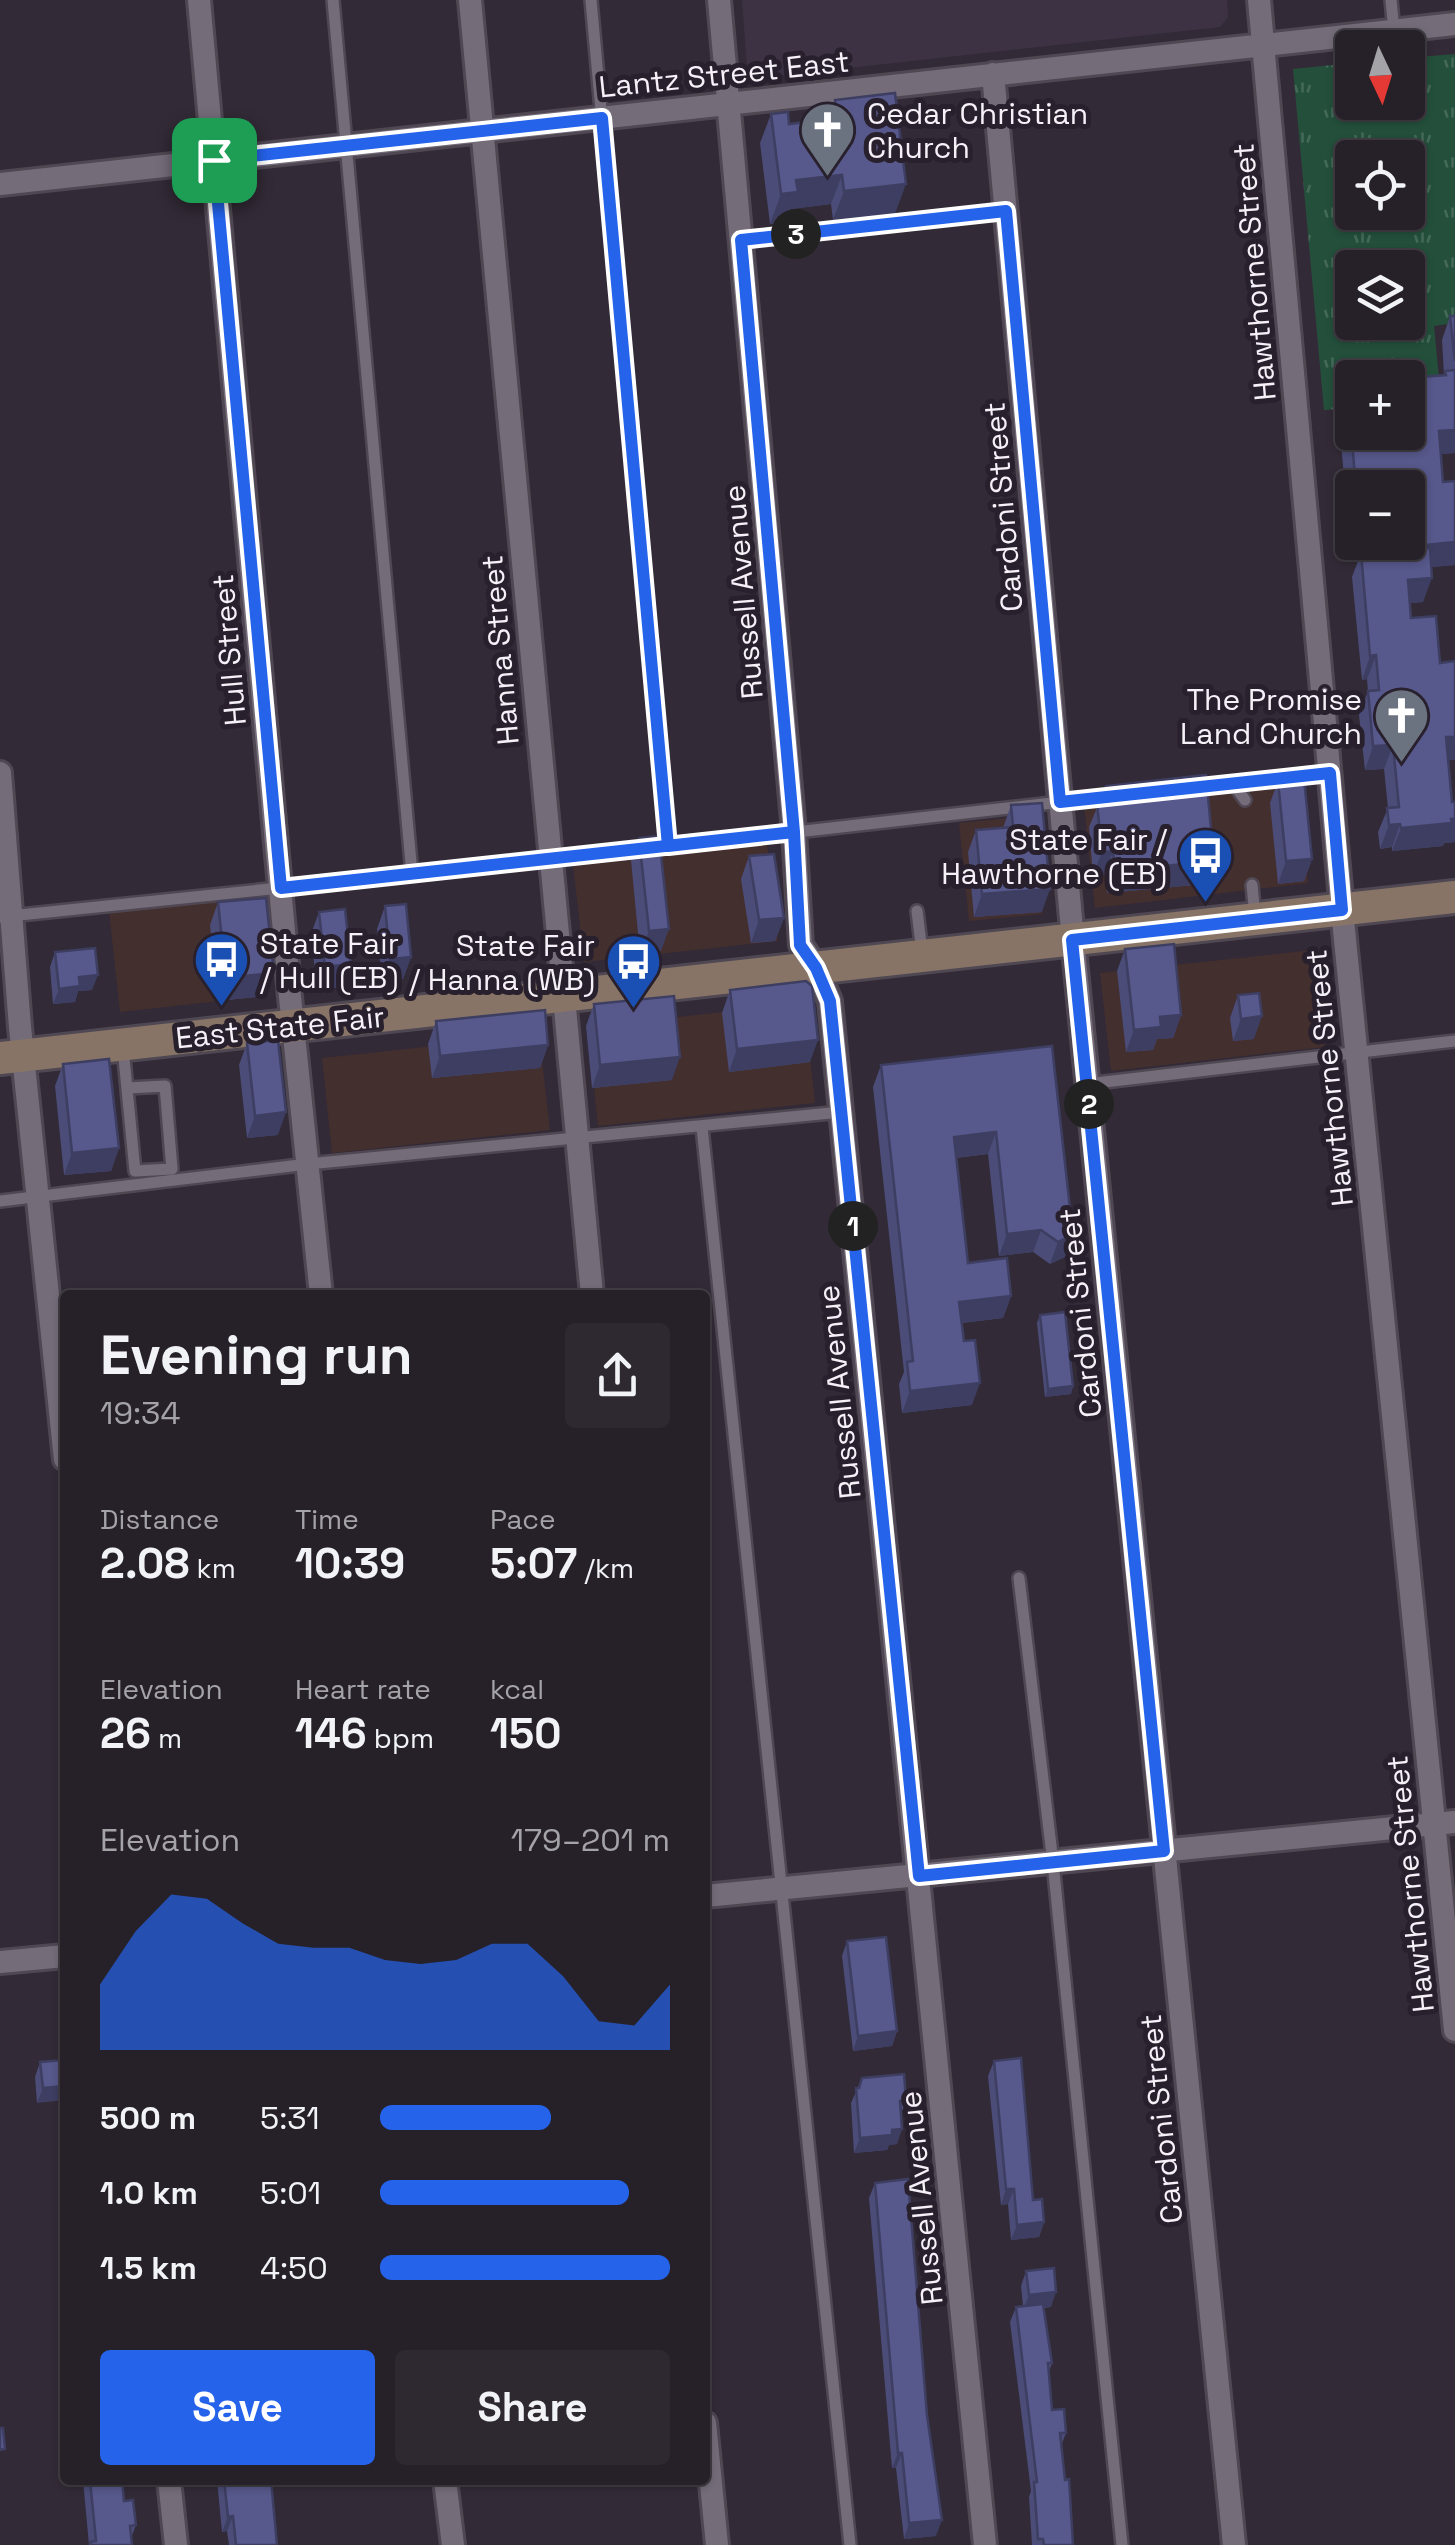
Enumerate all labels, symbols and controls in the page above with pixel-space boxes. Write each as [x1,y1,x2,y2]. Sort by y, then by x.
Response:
north arrow [1335,30,1425,120]
map controls [1335,30,1425,560]
street label: Lantz Street East [597,41,851,107]
place label: Cedar Christian Church [867,94,1088,167]
church icon: Cedar Christian Church [798,100,858,179]
pin [172,118,257,203]
icon: arrive [187,133,242,188]
button: locate [1335,140,1425,230]
street label: Hawthorne Street [1223,142,1285,402]
pin: 3 [771,209,821,259]
text: 3 [787,216,805,252]
button: layers [1335,250,1425,340]
button: + [1335,360,1425,450]
street label: Cardoni Street [974,401,1032,613]
button: − [1335,470,1425,560]
street label: Russell Avenue [714,483,772,701]
street label: Hanna Street [472,553,528,747]
street label: Hull Street [203,573,255,727]
place label: The Promise Land Church [1180,680,1362,753]
church icon: The Promise Land Church [1371,686,1431,765]
place label: State Fair / Hawthorne (EB) [941,820,1168,893]
bus stop icon: State Fair / Hawthorne (EB) [1176,826,1236,905]
place label: State Fair / Hull (EB) [260,924,399,997]
place label: State Fair / Hanna (WB) [409,926,595,999]
bus stop icon: State Fair / Hull (EB) [191,930,251,1009]
bus stop icon: State Fair / Hanna (WB) [604,932,664,1011]
street label: Hawthorne Street [1296,948,1362,1208]
street label: East State Fair [174,997,386,1057]
pin: 2 [1064,1079,1114,1129]
text: 2 [1081,1086,1097,1122]
pin: 1 [828,1201,878,1251]
street label: Cardoni Street [1050,1206,1110,1420]
text: 1 [847,1208,859,1244]
street label: Russell Avenue [808,1283,870,1501]
text: Evening run [100,1320,413,1390]
button: share [565,1323,670,1428]
text: 19:34 [100,1393,180,1433]
text: Distance [100,1501,219,1537]
text: Time [295,1501,359,1537]
text: Pace [490,1501,556,1537]
text: 2.08 [100,1537,189,1590]
text: 10:39 [295,1537,405,1590]
text: 5:07 [490,1537,577,1590]
text: km [189,1550,236,1586]
text: /km [577,1550,634,1586]
text: Elevation [100,1671,223,1707]
text: Heart rate [295,1671,431,1707]
text: kcal [490,1671,544,1707]
text: 26 [100,1707,151,1760]
text: 146 [295,1707,367,1760]
text: 150 [490,1707,561,1760]
text: m [151,1720,182,1756]
text: bpm [367,1720,434,1756]
street label: Hawthorne Street [1377,1754,1443,2014]
text: Elevation [100,1820,240,1860]
text: 179–201 m [511,1820,670,1860]
street label: Cardoni Street [1131,2012,1191,2226]
street label: Russell Avenue [890,2089,952,2307]
text: 500 m [100,2098,196,2138]
text: 5:31 [260,2098,320,2138]
text: 1.0 km [100,2173,198,2213]
text: 5:01 [260,2173,321,2213]
text: 1.5 km [100,2248,197,2288]
text: 4:50 [260,2248,328,2288]
button: Save [100,2350,375,2465]
button: Share [395,2350,670,2465]

